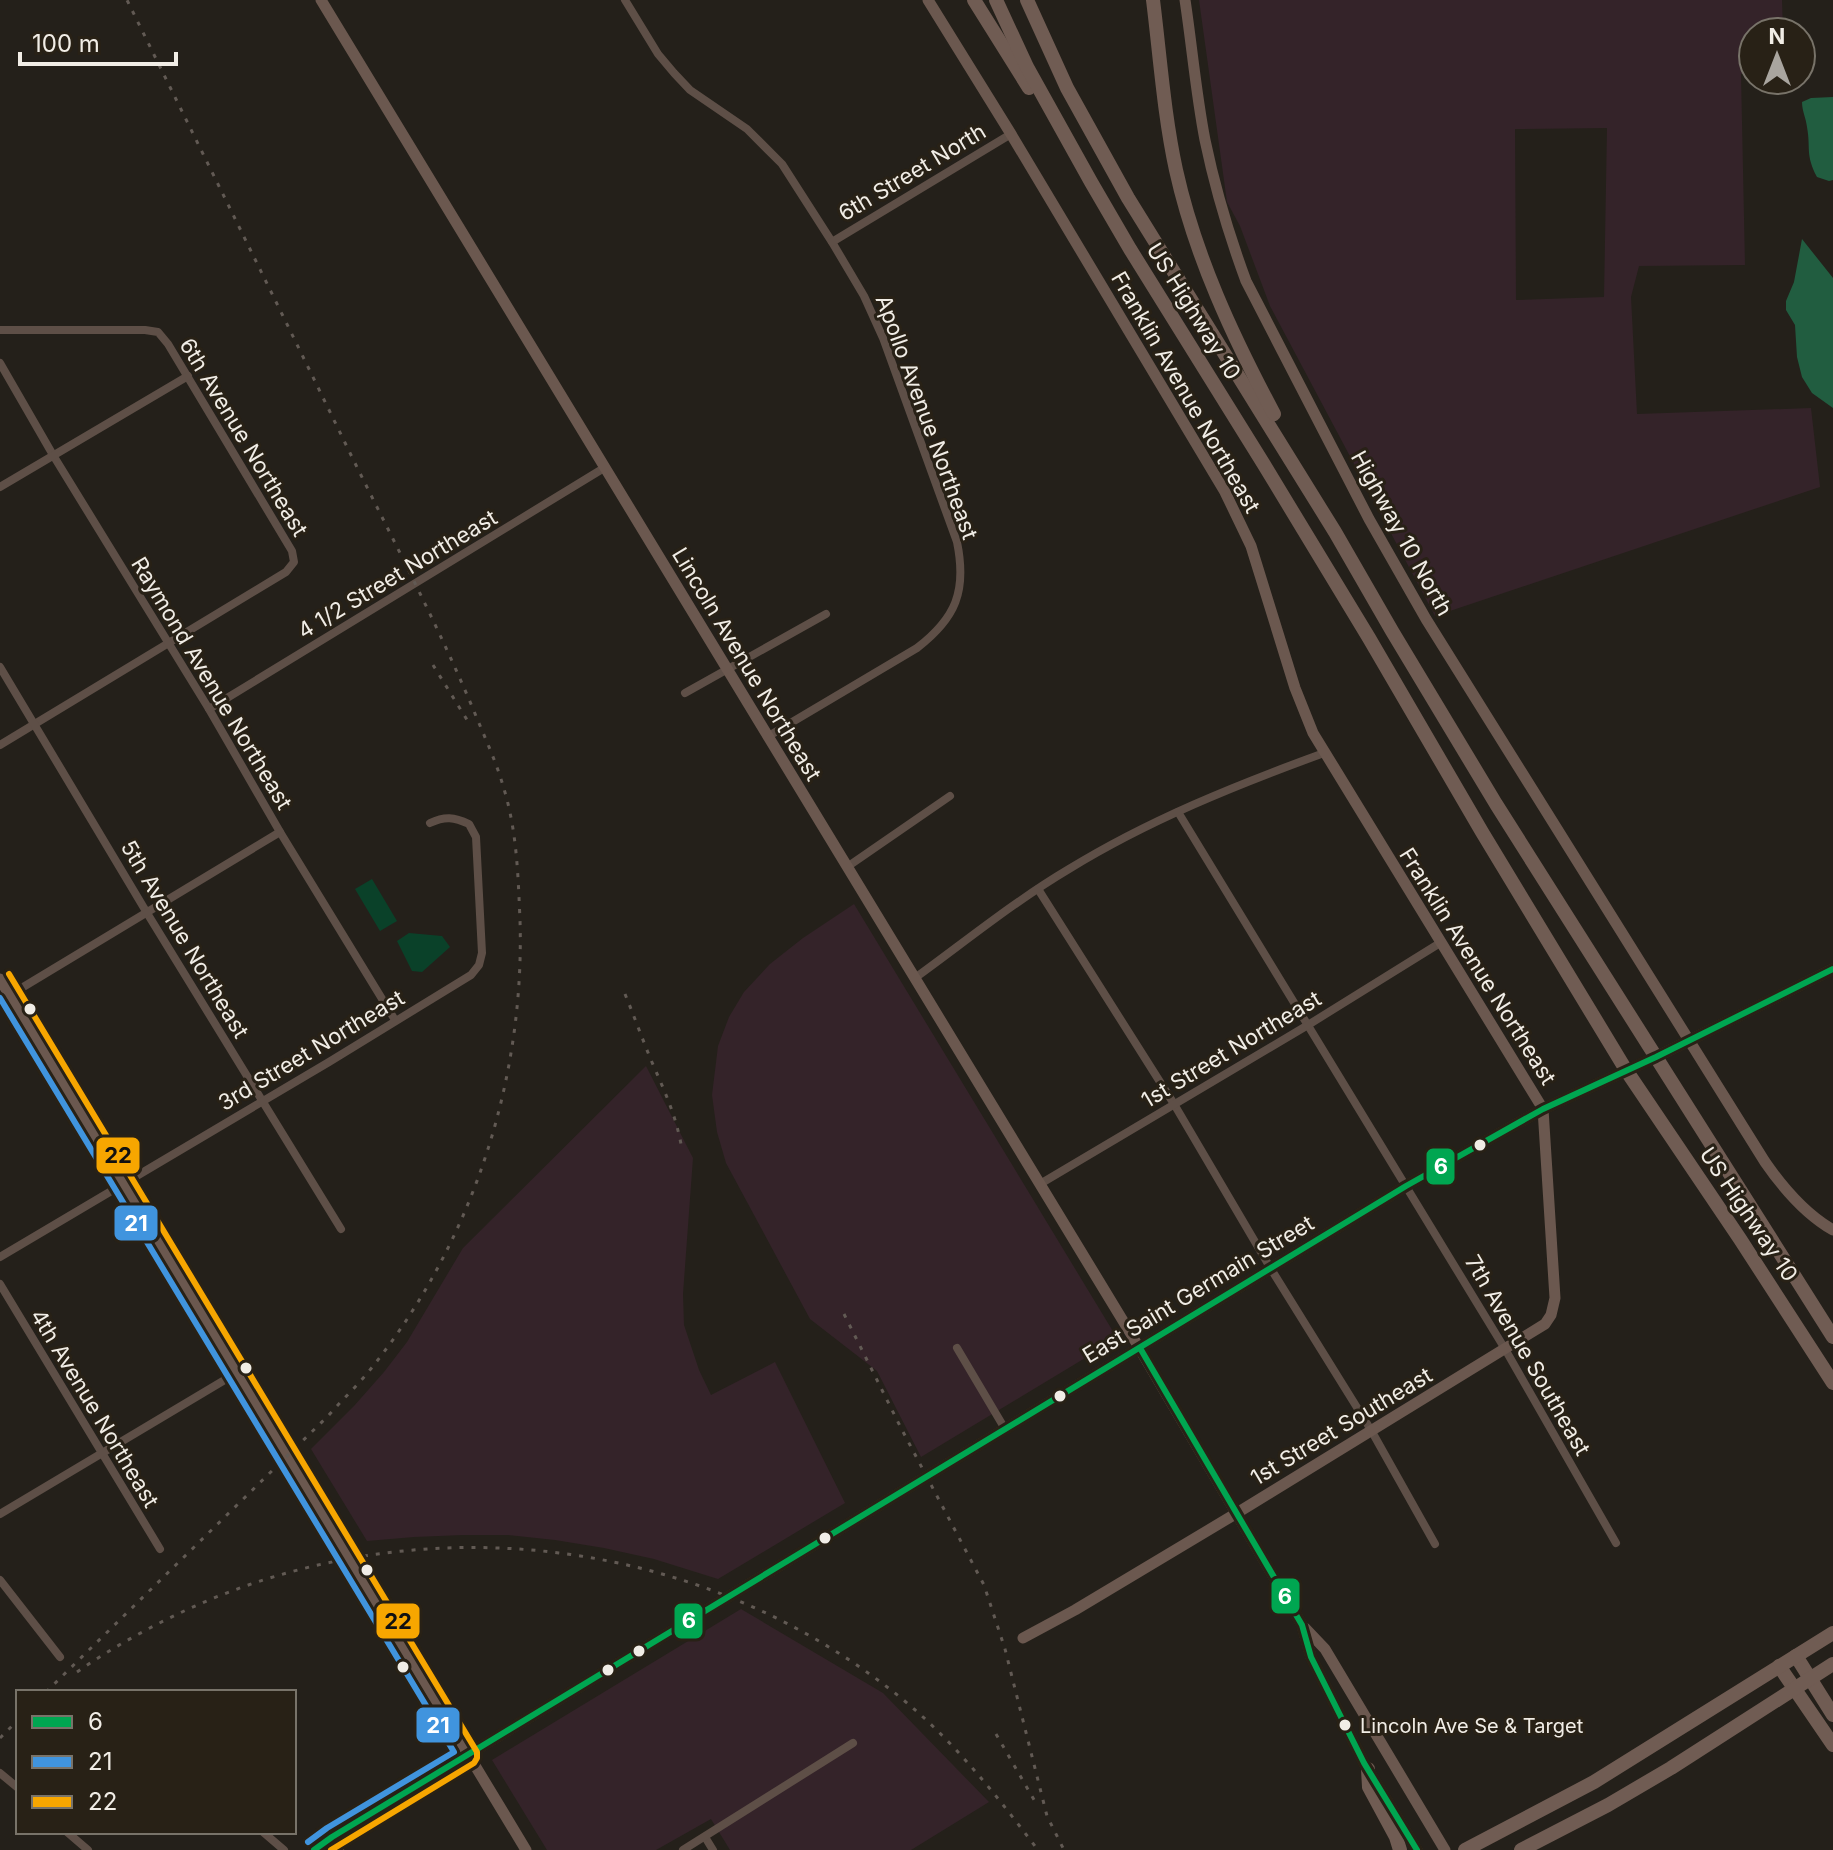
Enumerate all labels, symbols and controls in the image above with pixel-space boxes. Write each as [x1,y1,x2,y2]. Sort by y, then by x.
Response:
scale bar [20,16,176,66]
north arrow [1737,16,1817,96]
text: N [1769,23,1785,49]
text: 100 m [32,29,100,58]
street label: 6th Street North [834,118,990,226]
street label: US Highway 10 [1142,238,1246,384]
street label: Franklin Avenue Northeast [1106,267,1266,517]
street label: Apollo Avenue Northeast [871,291,983,543]
street label: 6th Avenue Northeast [175,333,313,541]
street label: Highway 10 North [1346,446,1458,620]
street label: 4 1/2 Street Northeast [293,504,501,644]
street label: Lincoln Avenue Northeast [667,543,827,785]
street label: Raymond Avenue Northeast [126,552,298,814]
street label: 5th Avenue Northeast [116,835,254,1043]
street label: Franklin Avenue Northeast [1394,843,1562,1089]
street label: 3rd Street Northeast [213,984,409,1116]
street label: 1st Street Northeast [1136,985,1326,1113]
unlabelled marker [22,1001,38,1017]
line badge: 22 [95,1136,141,1175]
unlabelled marker [1472,1137,1488,1153]
text: 22 [104,1142,132,1168]
street label: US Highway 10 [1695,1142,1803,1286]
line badge: 6 [1425,1147,1456,1186]
text: 6 [1434,1153,1448,1179]
line badge: 21 [113,1204,159,1242]
text: 21 [124,1210,148,1236]
street label: East Saint Germain Street [1078,1210,1318,1368]
street label: 7th Avenue Southeast [1460,1250,1596,1460]
street label: 4th Avenue Northeast [25,1304,165,1512]
unlabelled marker [238,1360,254,1376]
street label: 1st Street Southeast [1246,1362,1436,1490]
unlabelled marker [1052,1388,1068,1404]
unlabelled marker [817,1530,833,1546]
unlabelled marker [359,1562,375,1578]
line badge: 6 [1270,1577,1301,1615]
text: 6 [1278,1583,1292,1609]
line badge: 22 [375,1602,421,1640]
line badge: 6 [673,1602,704,1640]
text: 6 [682,1607,696,1633]
text: 22 [384,1608,412,1634]
unlabelled marker [631,1643,647,1659]
unlabelled marker [395,1659,411,1675]
unlabelled marker [600,1662,616,1678]
legend [16,1690,296,1834]
line badge: 21 [415,1706,461,1744]
text: 6 [88,1707,103,1736]
text: 21 [426,1712,450,1738]
place label: Lincoln Ave Se & Target [1360,1714,1584,1738]
marker: Lincoln Ave Se & Target [1337,1717,1353,1733]
text: 21 [88,1747,112,1776]
text: 22 [88,1787,117,1816]

